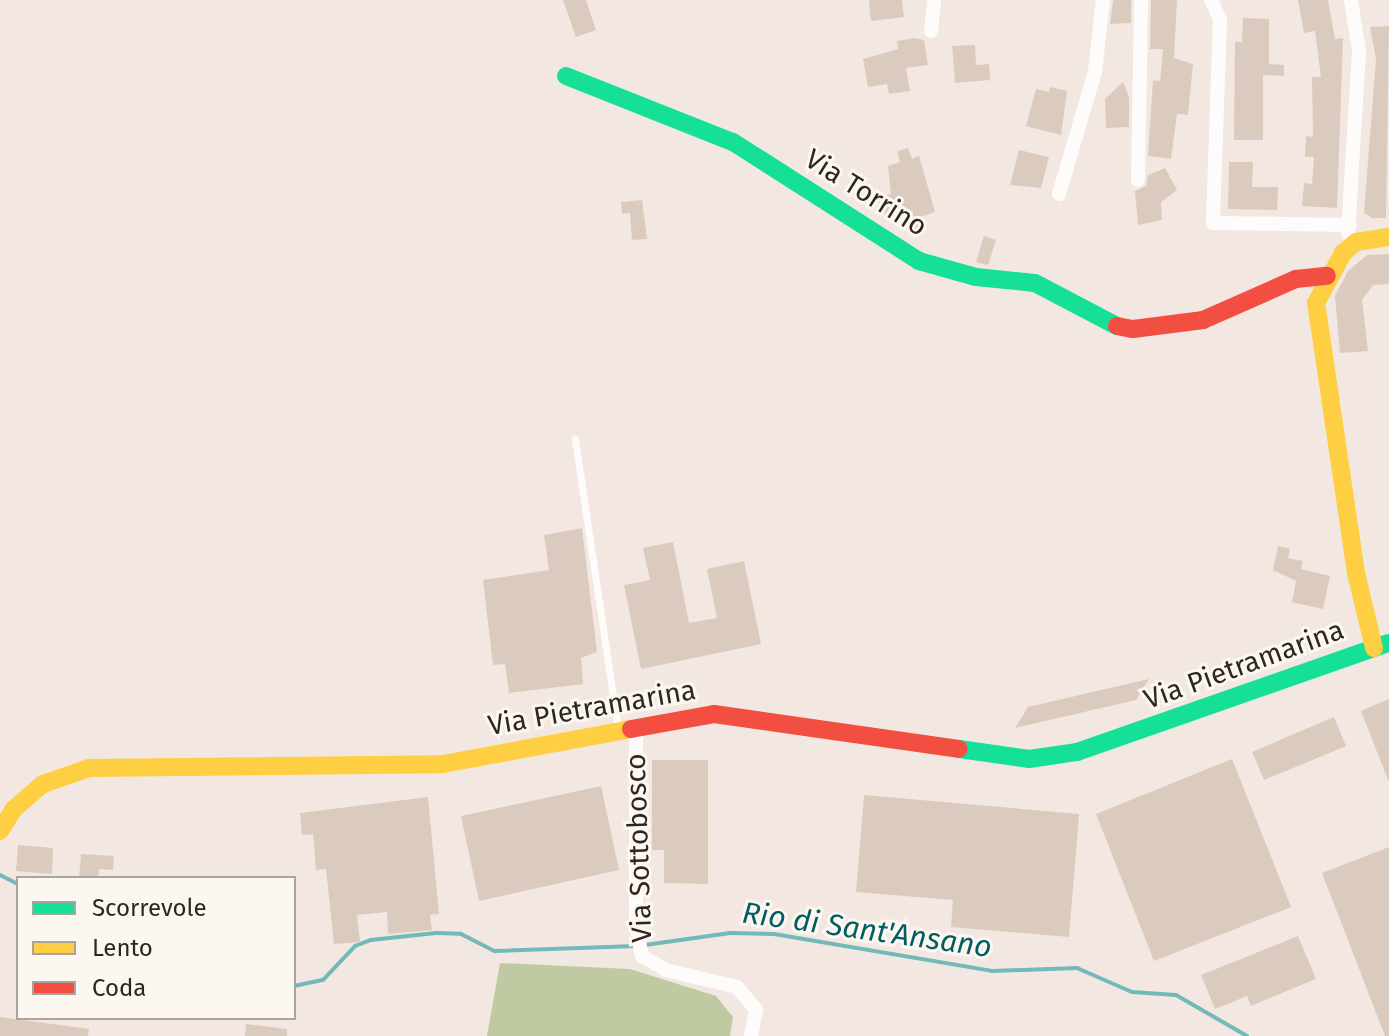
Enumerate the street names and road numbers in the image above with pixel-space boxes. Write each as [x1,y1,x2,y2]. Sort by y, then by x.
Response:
street label: Via Torrino [799,142,933,244]
street label: Via Pietramarina [1139,613,1349,717]
street label: Via Pietramarina [486,673,698,743]
street label: Via Sottobosco [619,753,659,943]

